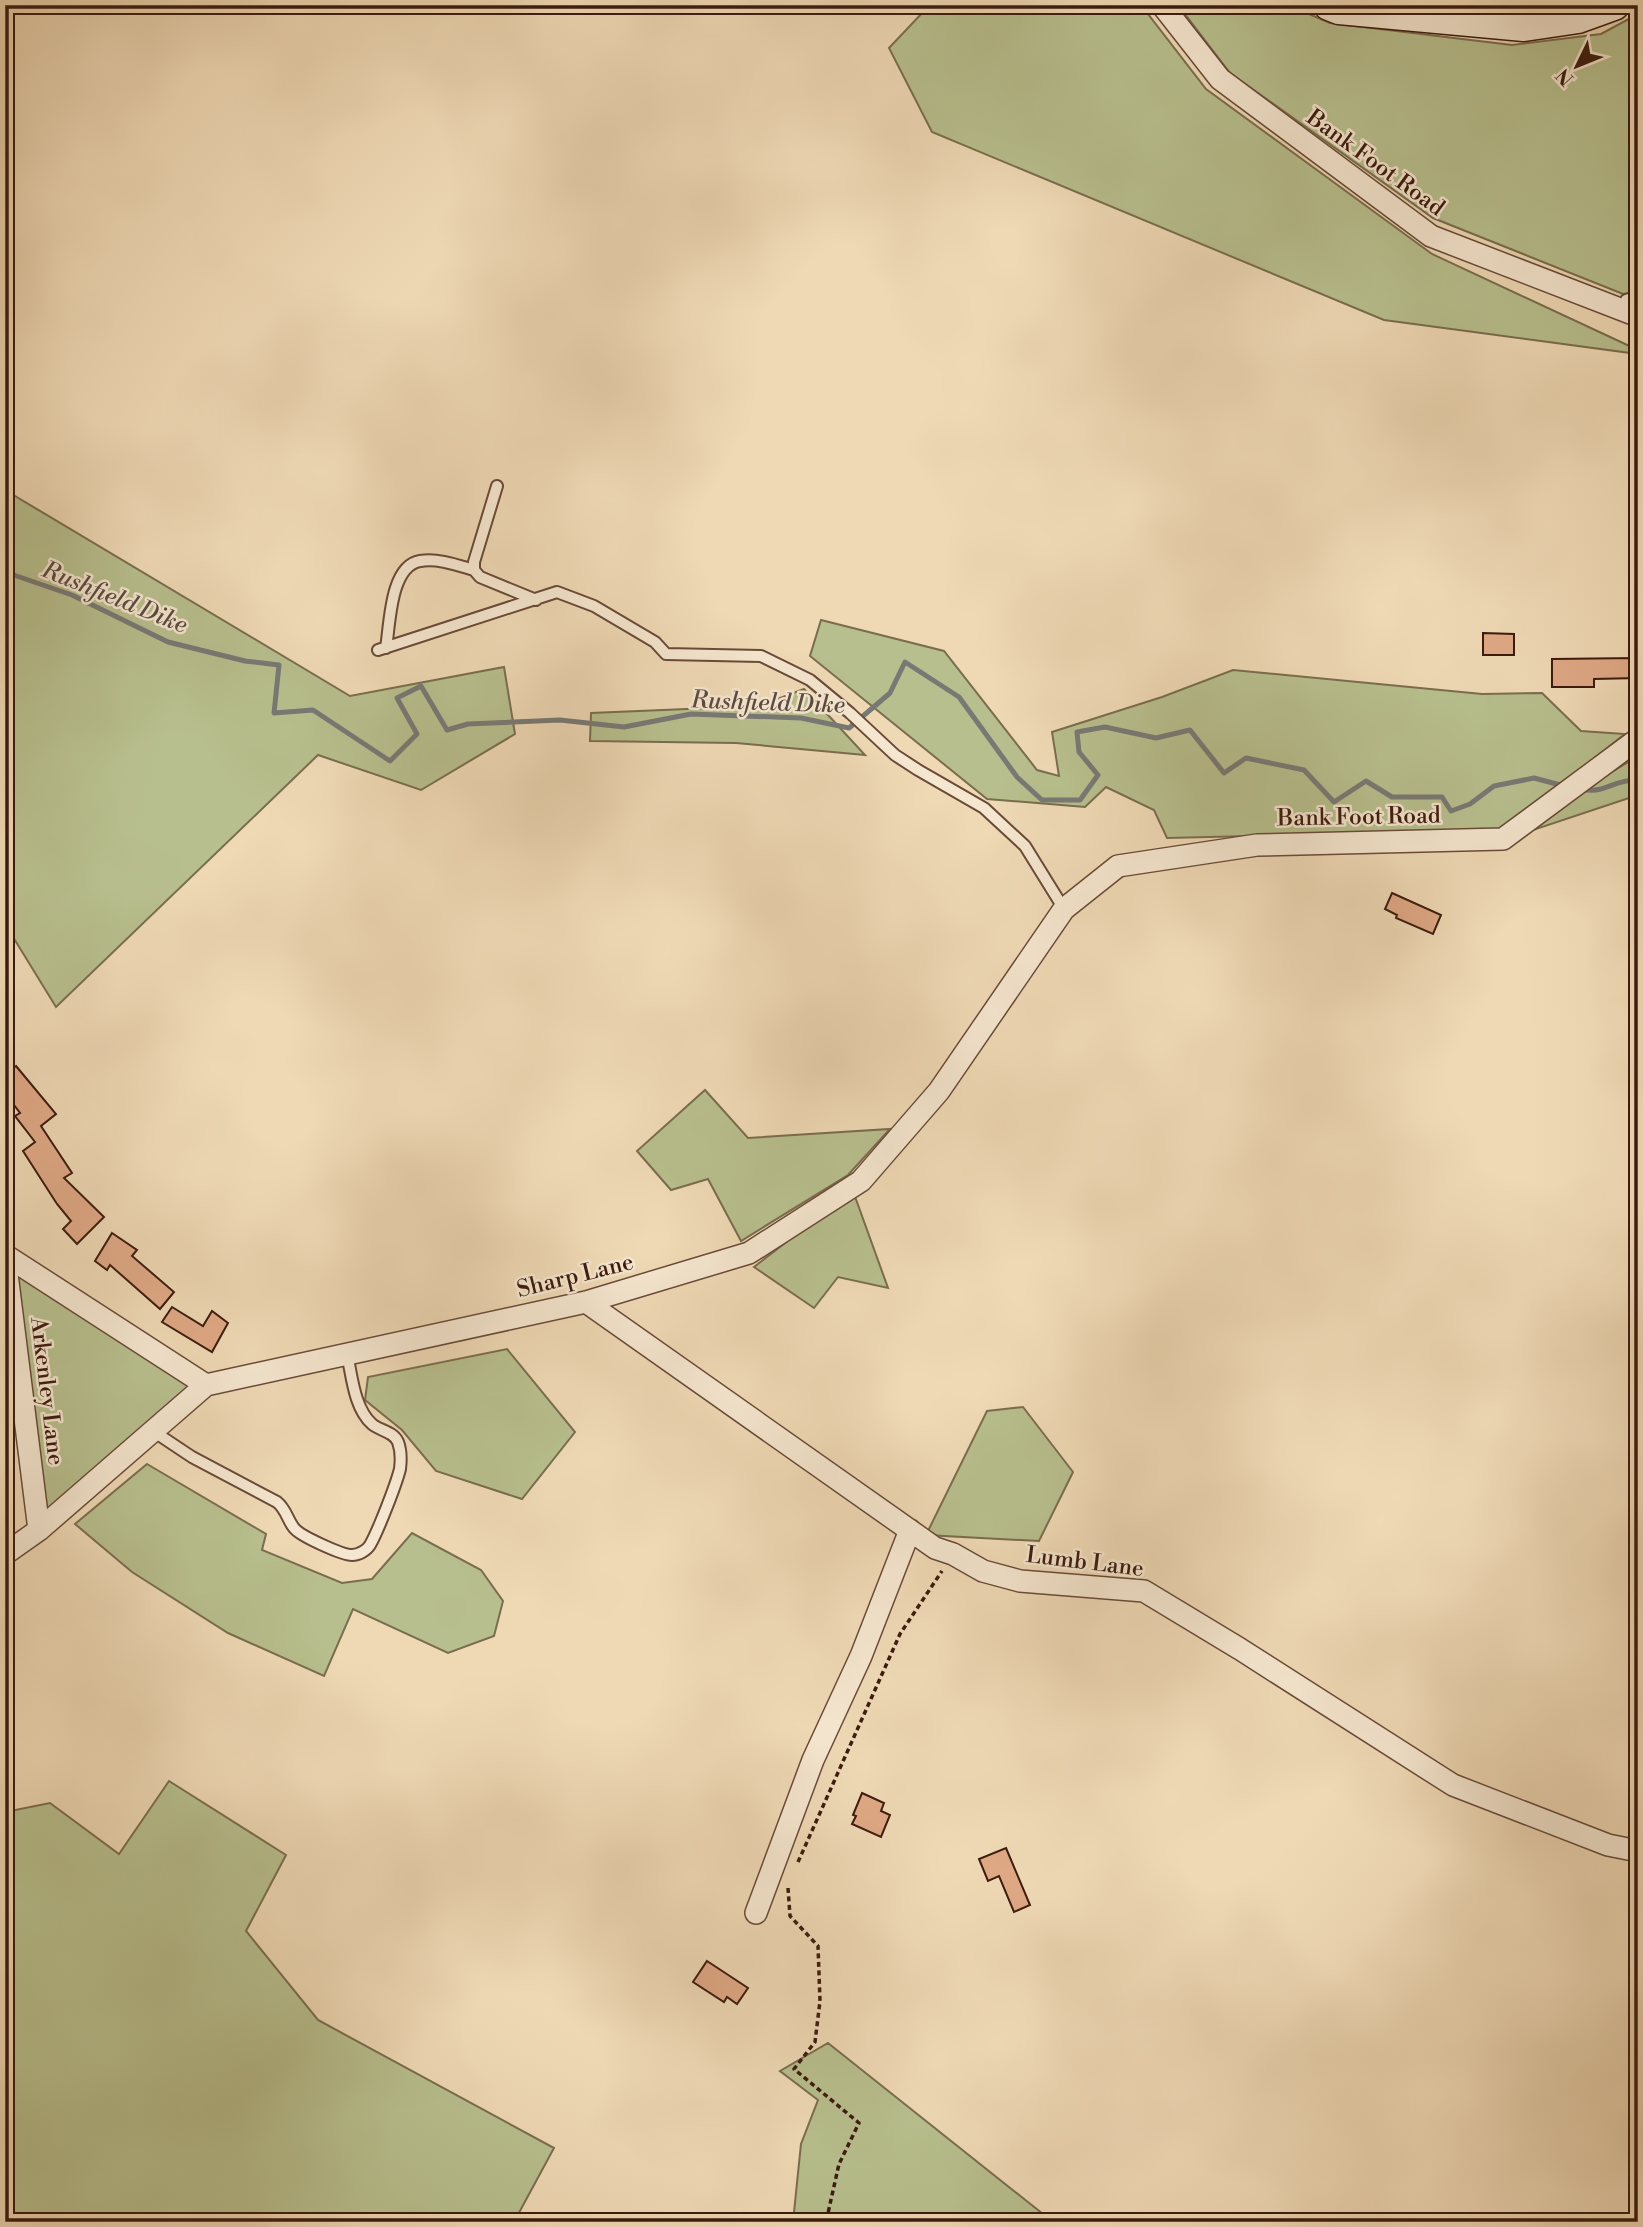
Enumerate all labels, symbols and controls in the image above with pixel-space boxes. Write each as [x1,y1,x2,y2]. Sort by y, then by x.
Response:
north arrow [1542,32,1612,102]
text: N [1551,63,1579,91]
street label: Bank Foot Road [1300,103,1450,222]
water label: Rushfield Dike [37,555,192,641]
water label: Rushfield Dike [689,685,846,721]
street label: Bank Foot Road [1276,802,1441,832]
street label: Sharp Lane [514,1248,637,1304]
street label: Arkenley Lane [24,1314,70,1467]
street label: Lumb Lane [1024,1541,1145,1583]

